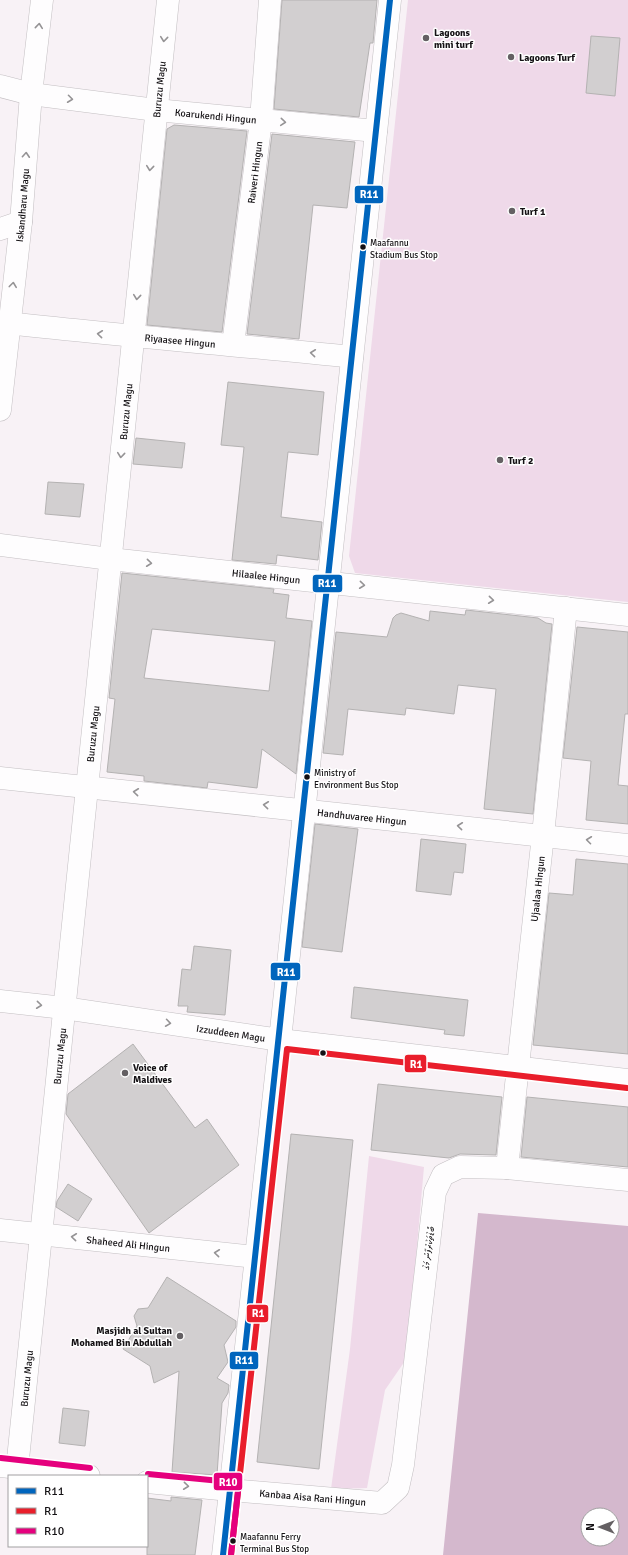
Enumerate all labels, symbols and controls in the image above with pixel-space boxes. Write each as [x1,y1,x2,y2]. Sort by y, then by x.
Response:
one-way arrow [34,23,43,29]
place label: Lagoons mini turf [434,27,474,51]
marker: Lagoons mini turf [421,33,431,43]
one-way arrow [159,36,168,42]
marker: Lagoons Turf [506,52,516,62]
place label: Lagoons Turf [519,52,576,64]
street label: Buruzu Magu [151,61,169,118]
one-way arrow [67,94,73,103]
street label: Koarukendi Hingun [174,107,257,127]
one-way arrow [280,118,286,127]
street label: Raiveri Hingun [246,140,265,204]
one-way arrow [22,152,31,158]
one-way arrow [146,165,155,171]
street label: Iskandharu Magu [14,168,32,243]
line badge: R11 [354,185,384,204]
text: R11 [360,188,378,201]
marker: Turf 1 [507,206,517,216]
place label: Turf 1 [520,206,546,218]
place label: Maafannu Stadium Bus Stop [370,238,438,261]
marker: Maafannu Stadium Bus Stop [358,242,368,252]
one-way arrow [9,282,18,288]
one-way arrow [133,294,142,300]
one-way arrow [97,330,103,339]
street label: Riyaasee Hingun [144,332,216,351]
one-way arrow [310,349,317,358]
street label: Buruzu Magu [118,383,136,441]
one-way arrow [116,452,125,458]
marker: Turf 2 [495,455,505,465]
place label: Turf 2 [508,455,533,467]
one-way arrow [146,559,152,568]
street label: Hilaalee Hingun [231,567,301,587]
line badge: R11 [312,574,343,593]
text: R11 [318,577,336,590]
one-way arrow [359,581,365,590]
one-way arrow [488,595,494,604]
street label: Buruzu Magu [85,705,102,763]
place label: Ministry of Environment Bus Stop [314,768,399,791]
marker: Ministry of Environment Bus Stop [302,772,312,782]
one-way arrow [133,788,139,797]
one-way arrow [263,801,269,810]
street label: Handhuvaree Hingun [316,807,407,828]
one-way arrow [457,822,463,831]
one-way arrow [586,836,592,845]
street label: Ujaalaa Hingun [529,855,548,922]
line badge: R11 [270,962,301,981]
text: R11 [277,966,295,979]
one-way arrow [36,1001,42,1010]
one-way arrow [164,1018,171,1027]
street label: Izzuddeen Magu [195,1023,266,1045]
street label: Buruzu Magu [52,1027,69,1085]
unlabelled marker [318,1048,328,1058]
line badge: R1 [404,1054,427,1073]
text: R1 [410,1058,422,1071]
place label: Voice of Maldives [133,1062,172,1086]
marker: Voice of Maldives [120,1068,130,1078]
street label: ބޮޑުތަކުރުފާނު މަގު [420,1225,438,1271]
one-way arrow [71,1233,77,1242]
street label: Shaheed Ali Hingun [86,1234,171,1255]
one-way arrow [214,1249,220,1258]
line badge: R1 [246,1304,269,1323]
text: R1 [252,1307,264,1320]
place label: Masjidh al Sultan Mohamed Bin Abdullah [71,1325,173,1349]
marker: Masjidh al Sultan Mohamed Bin Abdullah [175,1331,185,1341]
street label: Buruzu Magu [18,1350,36,1407]
line badge: R11 [229,1351,259,1370]
text: R11 [235,1354,253,1367]
line badge: R10 [213,1472,243,1491]
legend [8,1475,148,1547]
text: R10 [219,1476,237,1489]
one-way arrow [183,1481,189,1490]
text: R11 [44,1484,64,1499]
street label: Kanbaa Aisa Rani Hingun [259,1488,367,1509]
text: R1 [44,1504,58,1519]
north arrow [580,1507,620,1547]
text: N [584,1523,597,1531]
text: R10 [44,1524,64,1539]
place label: Maafannu Ferry Terminal Bus Stop [240,1532,309,1555]
marker: Maafannu Ferry Terminal Bus Stop [228,1536,238,1546]

